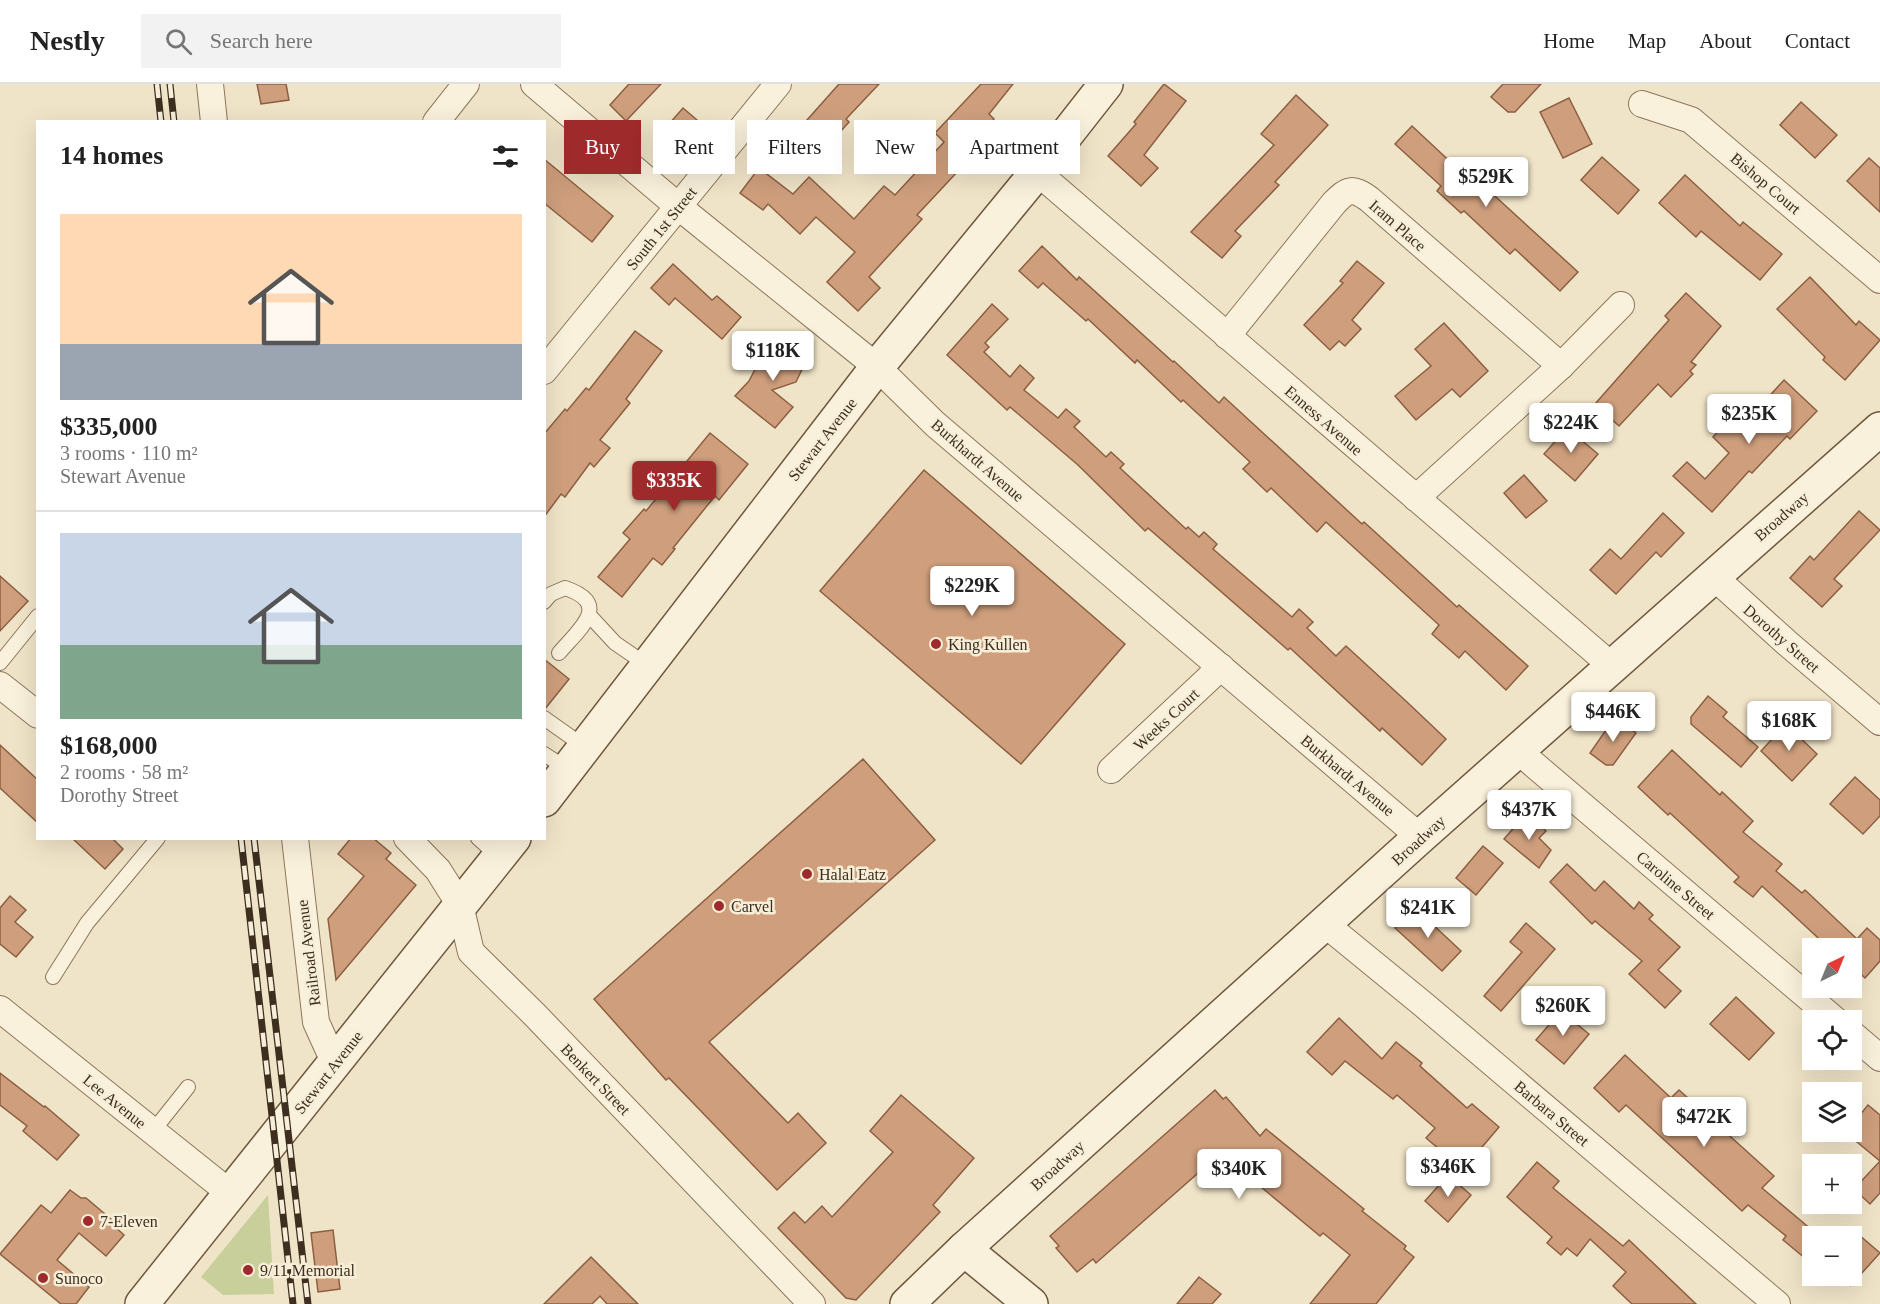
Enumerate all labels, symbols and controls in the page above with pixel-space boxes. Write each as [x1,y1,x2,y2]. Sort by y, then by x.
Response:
search box [141,14,561,68]
text: Nestly [30,25,105,56]
icon: search [162,25,195,58]
text: Search here [210,28,313,53]
text: Home [1543,29,1595,53]
text: Map [1628,29,1666,53]
text: About [1699,29,1752,53]
text: Contact [1785,29,1850,53]
chip: Buy [564,120,641,174]
chip: Rent [653,120,735,174]
chip: Filters [747,120,842,174]
chip: New [854,120,936,174]
chip: Apartment [948,120,1080,174]
icon: filters [489,140,522,173]
text: 14 homes [60,141,163,170]
street label: Bishop Court [1727,149,1804,219]
pin: $529K [1444,157,1528,208]
text: $529K [1458,165,1514,187]
street label: South 1st Street [623,183,700,273]
street label: Iram Place [1366,196,1429,254]
icon: home [237,253,345,361]
pin: $118K [731,331,815,382]
text: $118K [746,339,800,361]
street label: Enness Avenue [1281,382,1366,459]
street label: Stewart Avenue [785,394,860,484]
pin: $235K [1707,394,1791,445]
text: $235K [1721,402,1777,424]
pin: $224K [1529,403,1613,454]
text: $224K [1543,411,1599,433]
text: $335,000 [60,412,158,441]
street label: Burkhardt Avenue [928,416,1027,505]
text: 3 rooms · 110 m² [60,442,197,464]
pin: $335K [632,461,716,512]
text: Stewart Avenue [60,465,186,487]
text: $335K [646,469,702,491]
street label: Broadway [1751,488,1812,545]
pin: $229K [930,566,1014,617]
icon: home [237,572,345,680]
text: $229K [944,574,1000,596]
street label: Dorothy Street [1740,601,1823,677]
place label: King Kullen [948,636,1028,654]
marker: King Kullen [929,637,943,651]
street label: Weeks Court [1130,685,1203,754]
pin: $446K [1571,692,1655,743]
text: $446K [1585,700,1641,722]
pin: $168K [1747,701,1831,752]
text: $168K [1761,709,1817,731]
text: $168,000 [60,731,158,760]
street label: Burkhardt Avenue [1298,731,1398,819]
text: 2 rooms · 58 m² [60,761,188,783]
text: Dorothy Street [60,784,178,806]
pin: $437K [1487,790,1571,841]
text: $437K [1501,798,1557,820]
street label: Broadway [1388,812,1449,869]
street label: Caroline Street [1633,848,1718,923]
place label: Halal Eatz [819,866,886,883]
marker: Halal Eatz [800,867,814,881]
pin: $241K [1386,888,1470,939]
text: $241K [1400,896,1456,918]
place label: Carvel [731,898,774,915]
street label: Railroad Avenue [294,899,323,1007]
marker: Carvel [712,899,726,913]
north arrow [1802,938,1862,998]
map controls [1802,938,1862,1286]
pin: $260K [1521,986,1605,1037]
text: $260K [1535,994,1591,1016]
button: locate [1802,1010,1862,1070]
street label: Stewart Avenue [291,1027,366,1117]
street label: Benkert Street [558,1040,634,1119]
street label: Lee Avenue [80,1071,149,1132]
street label: Barbara Street [1511,1077,1593,1150]
button: layers [1802,1082,1862,1142]
pin: $472K [1662,1097,1746,1148]
text: $472K [1676,1105,1732,1127]
street label: Broadway [1027,1137,1088,1194]
pin: $346K [1406,1147,1490,1198]
pin: $340K [1197,1149,1281,1200]
button: + [1802,1154,1862,1214]
text: $346K [1420,1155,1476,1177]
text: $340K [1211,1157,1267,1179]
place label: 7-Eleven [100,1213,158,1230]
marker: 7-Eleven [81,1214,95,1228]
button: − [1802,1226,1862,1286]
place label: 9/11 Memorial [260,1262,356,1279]
marker: 9/11 Memorial [241,1263,255,1277]
place label: Sunoco [55,1270,103,1287]
marker: Sunoco [36,1271,50,1285]

